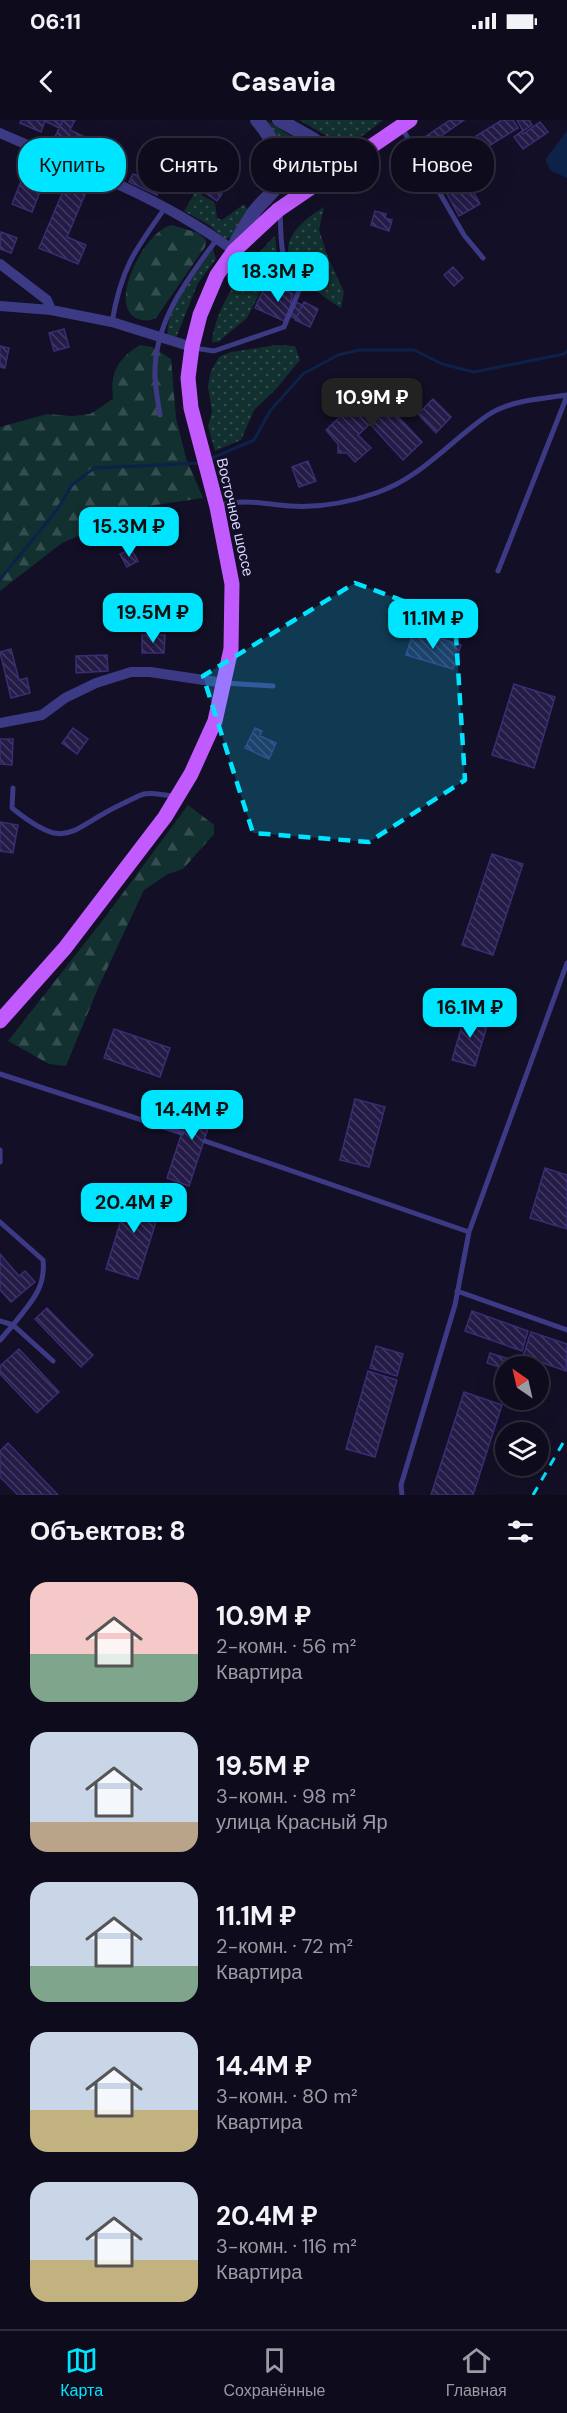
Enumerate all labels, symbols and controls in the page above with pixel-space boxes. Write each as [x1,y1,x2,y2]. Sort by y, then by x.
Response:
text: 06:11 [30,7,81,36]
text: Casavia [231,64,336,99]
icon: back [30,65,63,98]
icon: heart [504,65,537,98]
chip: Купить [18,138,126,192]
chip: Снять [138,138,239,192]
chip: Фильтры [251,138,379,192]
chip: Новое [391,138,494,192]
pin: 18.3M ₽ [223,252,333,303]
text: 18.3M ₽ [242,258,314,284]
pin: 10.9M ₽ [317,378,427,429]
text: 10.9M ₽ [335,384,409,410]
street label: Восточное шоссе [212,456,258,578]
pin: 15.3M ₽ [74,507,184,558]
text: 15.3M ₽ [93,513,165,539]
pin: 19.5M ₽ [98,593,208,644]
text: 19.5M ₽ [117,599,189,625]
pin: 11.1M ₽ [378,599,488,650]
text: 11.1M ₽ [402,605,464,631]
pin: 16.1M ₽ [415,988,525,1039]
text: 16.1M ₽ [437,994,503,1020]
pin: 14.4M ₽ [137,1090,247,1141]
text: 14.4M ₽ [155,1096,229,1122]
pin: 20.4M ₽ [79,1183,189,1234]
text: 20.4M ₽ [95,1189,173,1215]
north arrow [495,1356,549,1410]
map controls [495,1356,549,1476]
button: layers [495,1422,549,1476]
text: Объектов: 8 [30,1514,186,1548]
icon: filters [504,1515,537,1548]
text: 10.9M ₽ [216,1599,311,1633]
icon: home [78,1606,150,1678]
text: 2-комн. · 56 m² [216,1633,356,1659]
text: Квартира [216,1659,302,1685]
text: 19.5M ₽ [216,1749,310,1783]
icon: home [78,1756,150,1828]
text: 3-комн. · 98 m² [216,1783,356,1809]
text: улица Красный Яр [216,1809,388,1835]
text: 11.1M ₽ [216,1899,296,1933]
icon: home [78,1906,150,1978]
text: 2-комн. · 72 m² [216,1933,353,1959]
text: Квартира [216,1959,302,1985]
text: 14.4M ₽ [216,2049,312,2083]
icon: home [78,2056,150,2128]
text: 3-комн. · 80 m² [216,2083,358,2109]
text: Квартира [216,2109,302,2135]
text: 20.4M ₽ [216,2199,318,2233]
icon: home [78,2206,150,2278]
text: 3-комн. · 116 m² [216,2233,357,2259]
text: Квартира [216,2259,302,2285]
tab: Карта [60,2344,103,2401]
tab: Сохранённые [224,2344,325,2401]
tab: Главная [446,2344,507,2401]

